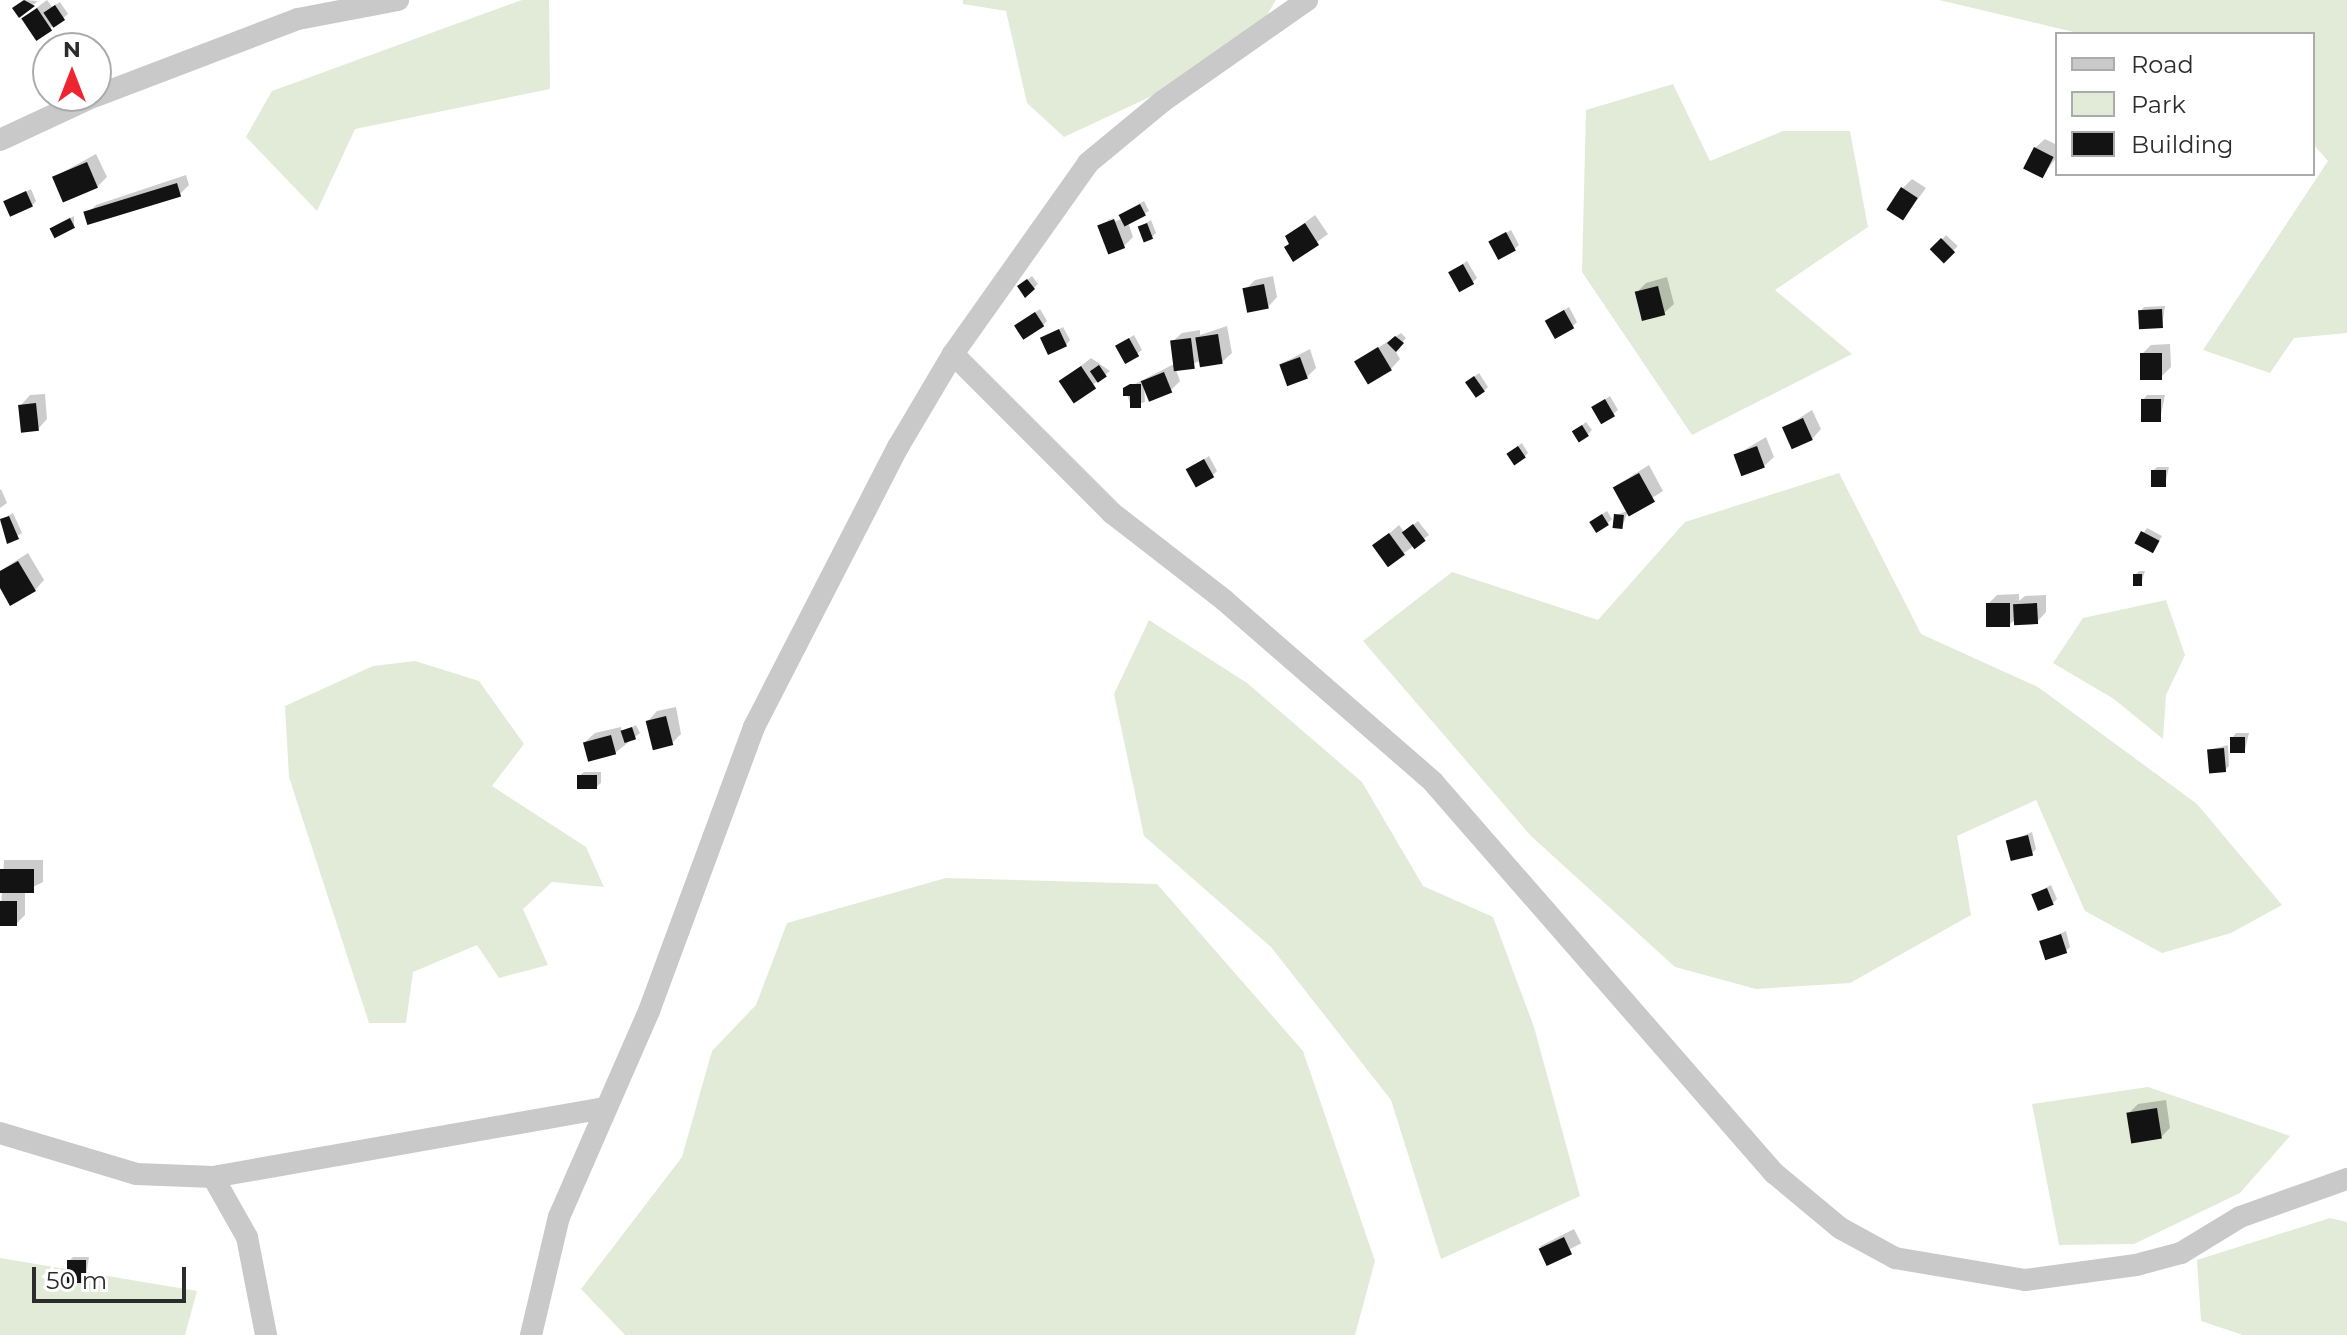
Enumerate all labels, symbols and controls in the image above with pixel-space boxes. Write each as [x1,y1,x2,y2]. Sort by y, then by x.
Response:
north arrow [32,32,112,112]
legend [2055,32,2315,176]
text: N [63,36,81,63]
text: Road [2131,50,2194,79]
text: Park [2131,90,2186,119]
text: Building [2131,130,2234,159]
scale bar [36,1251,190,1301]
text: 50 m [46,1266,107,1295]

